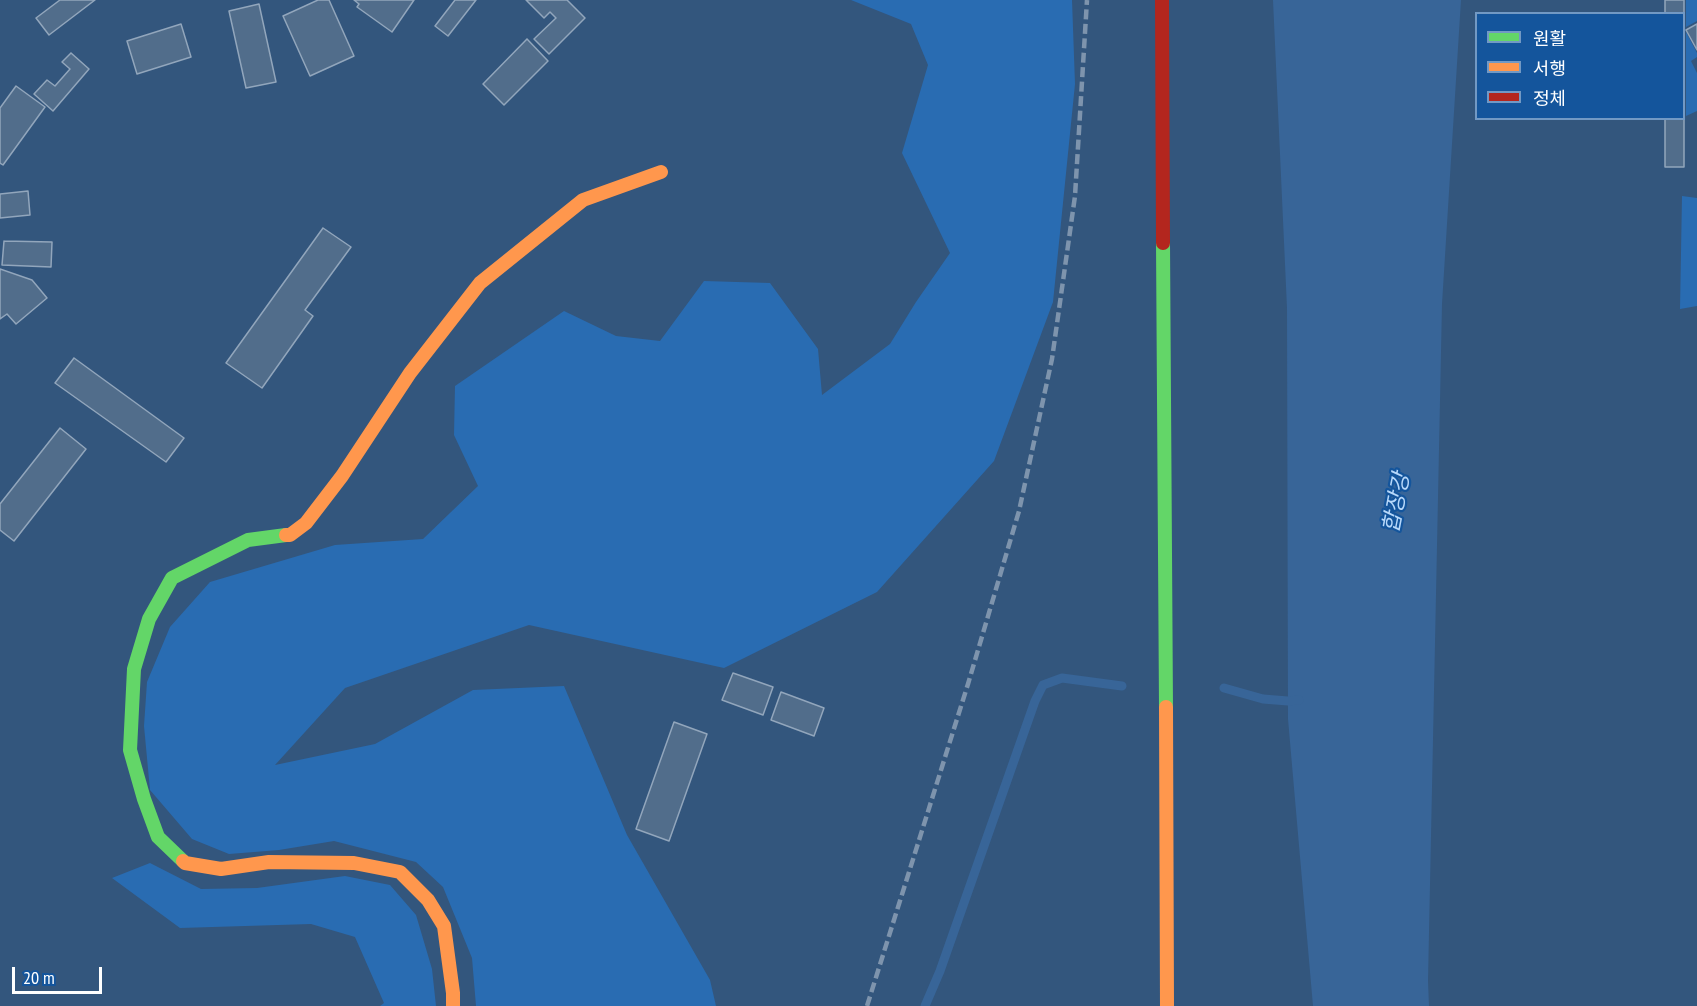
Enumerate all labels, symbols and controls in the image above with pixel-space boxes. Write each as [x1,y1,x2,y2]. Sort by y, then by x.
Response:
legend [1475,12,1685,120]
text: 원활 [1533,27,1566,50]
text: 서행 [1533,57,1566,80]
text: 정체 [1533,87,1566,110]
water label: 합장강 [1378,471,1416,535]
scale bar [15,955,105,993]
text: 20 m [23,966,55,989]

